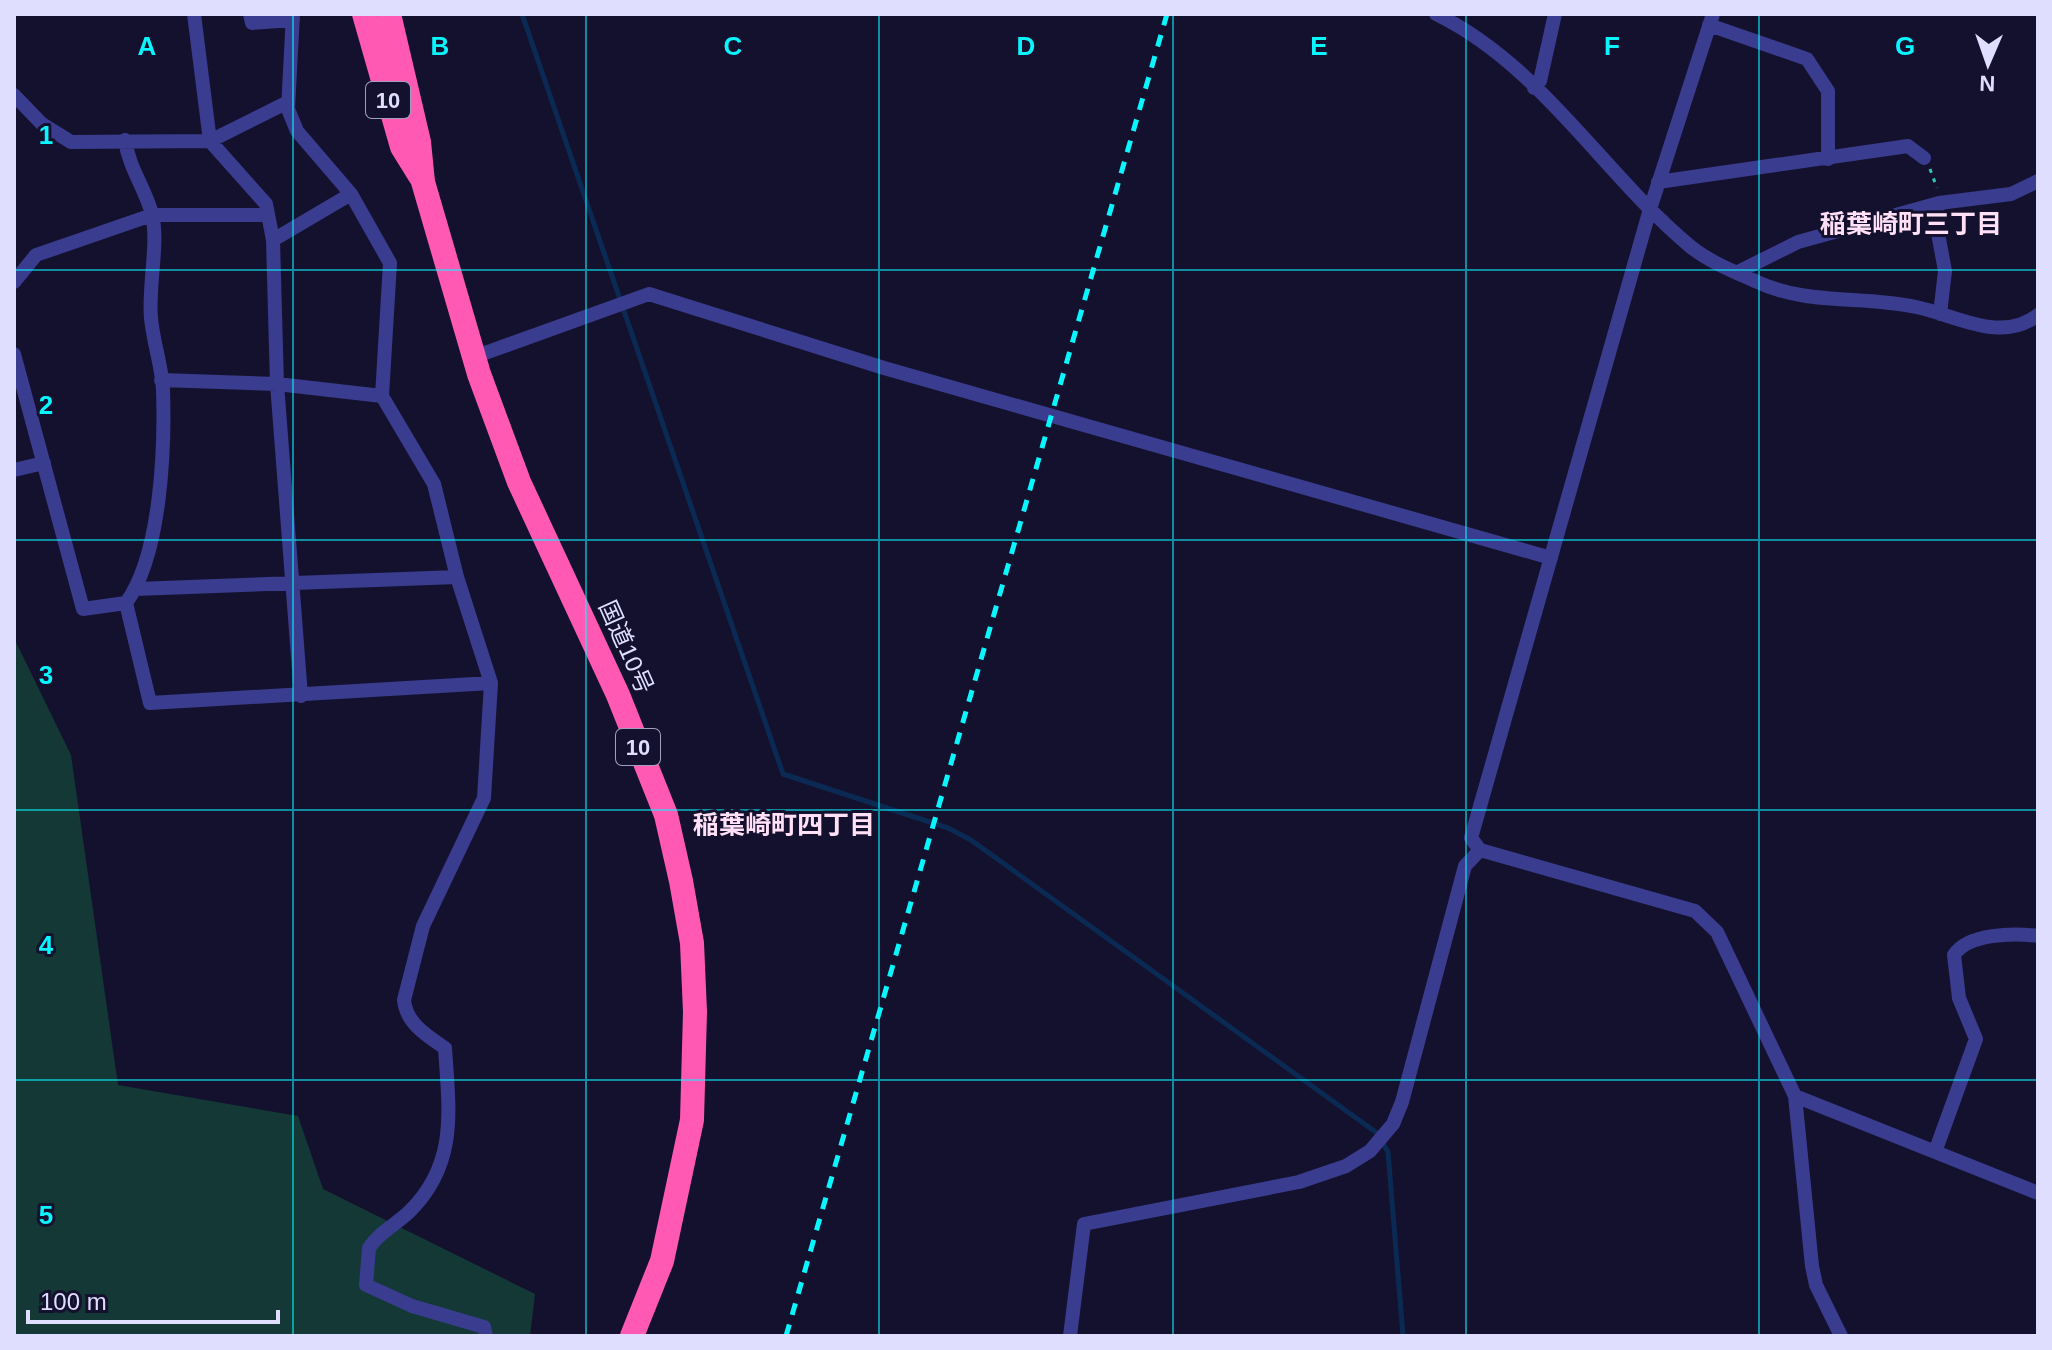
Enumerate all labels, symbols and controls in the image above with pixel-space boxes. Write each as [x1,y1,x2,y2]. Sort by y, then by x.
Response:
north arrow [1948,24,2028,104]
text: A [138,31,157,61]
text: B [431,31,449,61]
text: C [724,31,743,61]
text: D [1017,31,1035,61]
text: E [1310,31,1328,61]
text: F [1604,31,1620,61]
text: G [1895,31,1915,61]
text: N [1979,71,1996,96]
road number: 10 [366,82,410,118]
text: 1 [39,120,53,150]
district label: 稲葉崎町三丁目 [1820,209,2002,239]
text: 2 [39,390,53,420]
street label: 国道10号 [594,596,659,697]
text: 3 [39,660,53,690]
road number: 10 [616,729,660,765]
district label: 稲葉崎町四丁目 [693,810,875,840]
text: 4 [39,930,54,960]
text: 5 [39,1200,53,1230]
scale bar [28,1274,278,1324]
text: 100 m [40,1288,107,1315]

